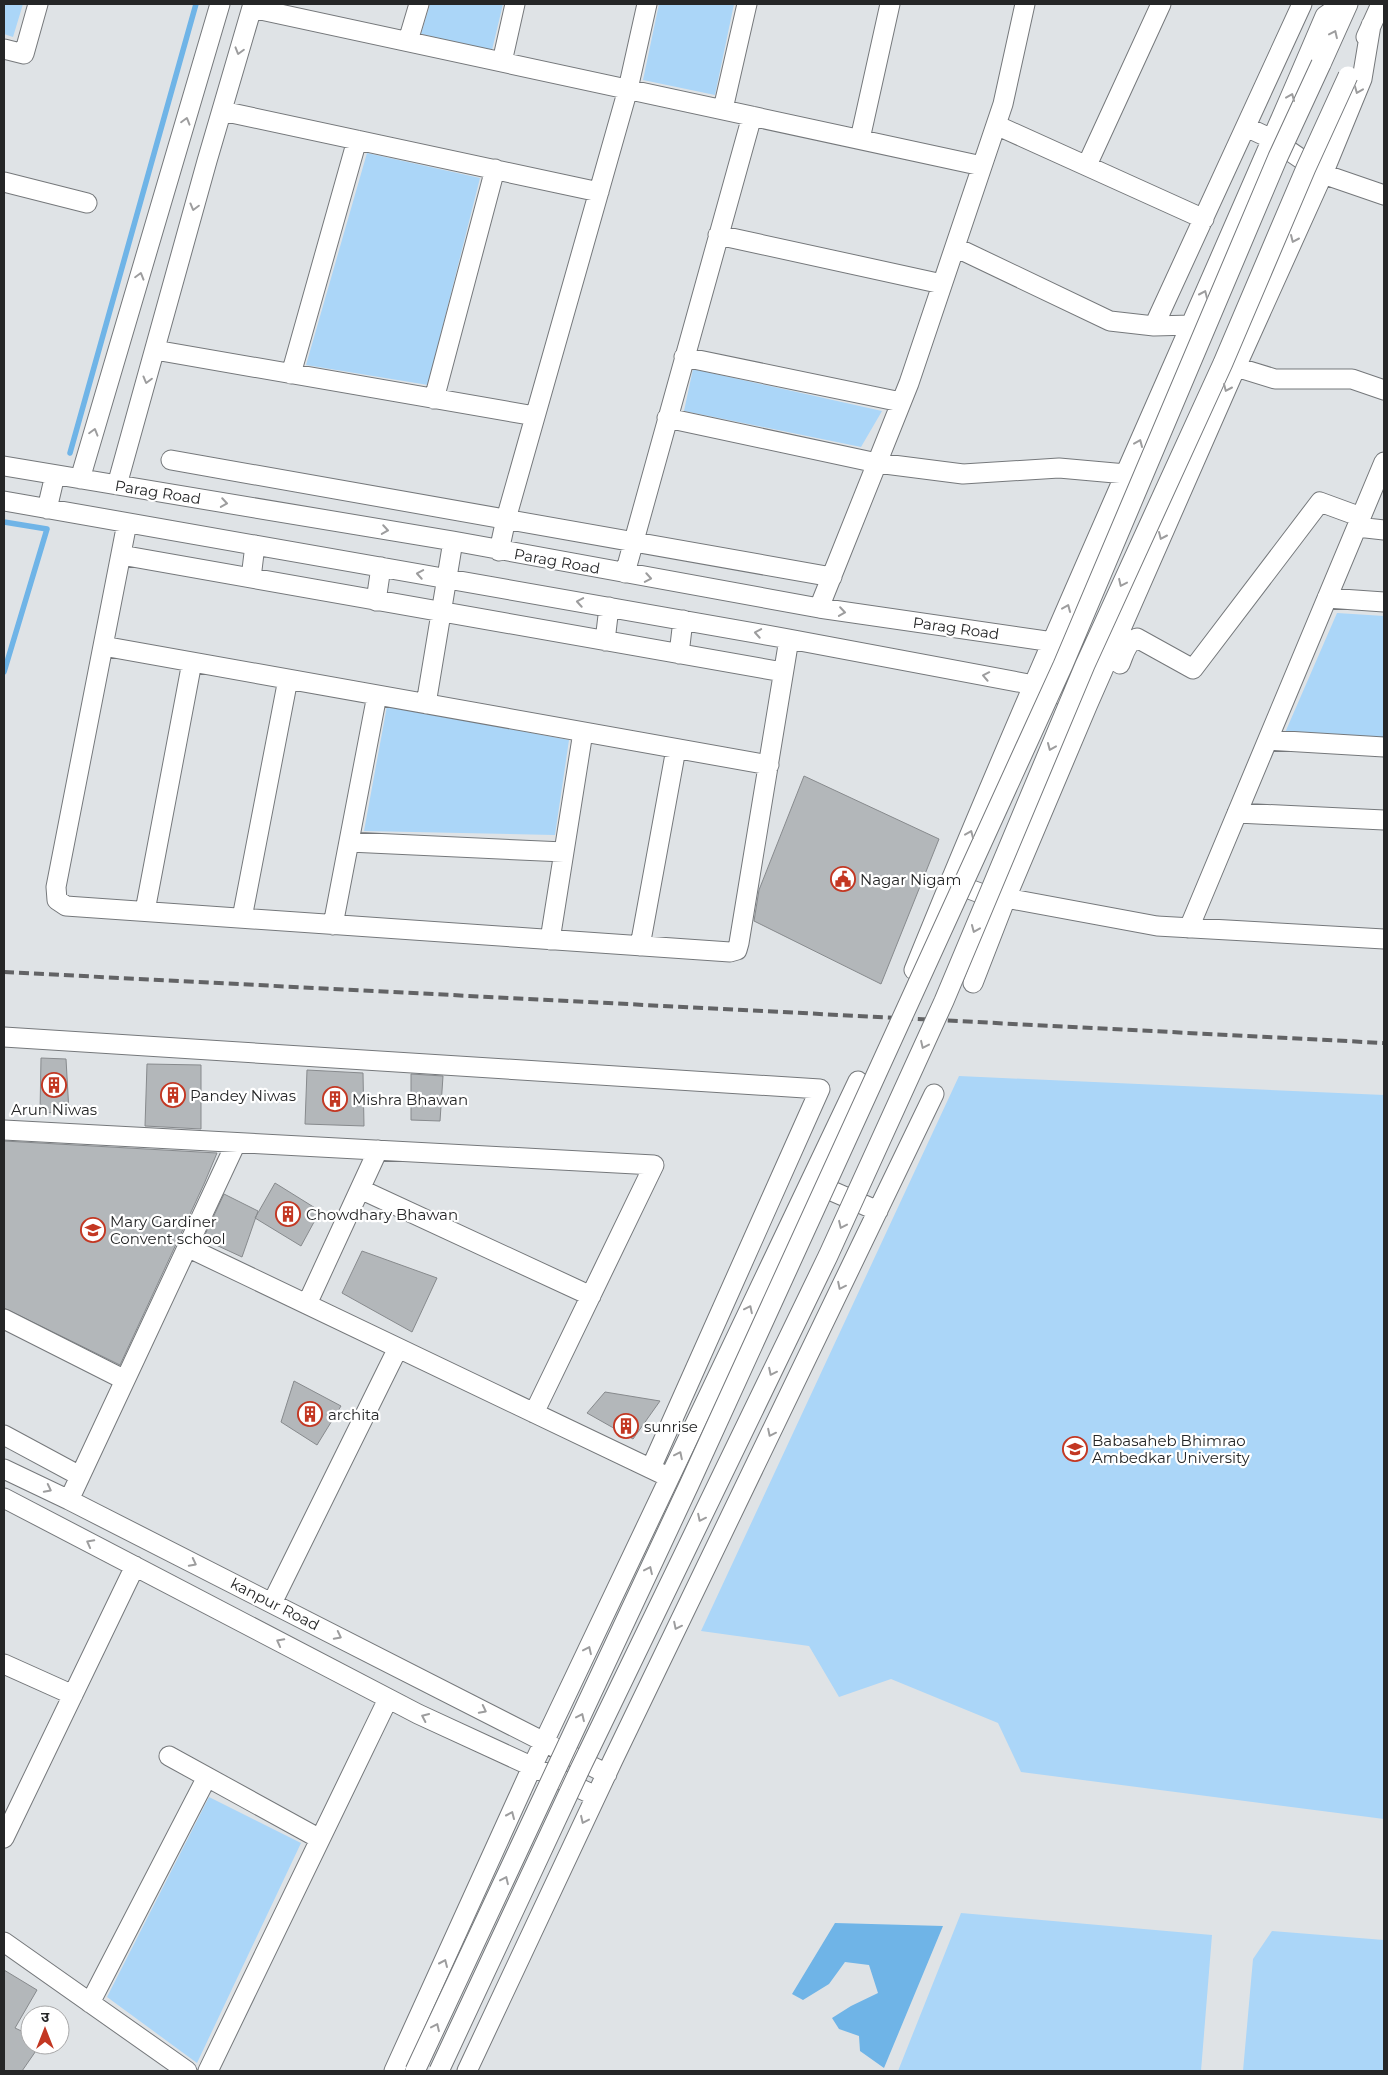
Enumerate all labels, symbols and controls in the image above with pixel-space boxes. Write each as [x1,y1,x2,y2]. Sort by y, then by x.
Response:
one-way arrow [1328,30,1339,39]
one-way arrow [235,46,245,54]
one-way arrow [1353,85,1364,94]
one-way arrow [1284,93,1295,102]
one-way arrow [180,117,190,125]
one-way arrow [190,202,200,210]
one-way arrow [1289,234,1300,243]
one-way arrow [135,273,145,281]
one-way arrow [1198,290,1209,299]
one-way arrow [142,376,152,384]
one-way arrow [1223,383,1233,391]
one-way arrow [89,429,99,437]
one-way arrow [1133,439,1144,448]
street label: Parag Road [114,476,202,508]
one-way arrow [221,497,229,508]
one-way arrow [380,524,389,534]
one-way arrow [1158,531,1169,540]
street label: Parag Road [512,544,602,578]
one-way arrow [416,569,425,579]
one-way arrow [643,572,652,582]
one-way arrow [1118,578,1129,587]
one-way arrow [576,598,585,608]
one-way arrow [1061,604,1072,613]
one-way arrow [838,606,847,616]
street label: Parag Road [912,613,1000,643]
one-way arrow [753,629,762,639]
one-way arrow [982,671,991,682]
one-way arrow [1047,742,1057,751]
one-way arrow [963,830,974,839]
public building icon: Nagar Nigam [830,866,856,892]
place label: Nagar Nigam [860,870,961,889]
one-way arrow [970,924,981,933]
one-way arrow [919,1040,930,1049]
building icon: Arun Niwas [41,1072,67,1098]
building icon: Pandey Niwas [160,1082,186,1108]
place label: Pandey Niwas [190,1086,296,1105]
building icon: Mishra Bhawan [322,1086,348,1112]
place label: Mishra Bhawan [352,1090,468,1109]
place label: Arun Niwas [11,1100,97,1119]
building icon: Chowdhary Bhawan [275,1201,301,1227]
place label: Chowdhary Bhawan [306,1205,458,1224]
place label: Mary Gardiner Convent school [110,1212,225,1248]
school or university icon: Mary Gardiner Convent school [80,1217,106,1243]
one-way arrow [837,1220,848,1229]
one-way arrow [837,1281,848,1290]
one-way arrow [743,1305,753,1314]
one-way arrow [768,1367,778,1376]
building icon: archita [297,1401,323,1427]
place label: archita [328,1405,380,1424]
building icon: sunrise [613,1413,639,1439]
place label: sunrise [644,1417,698,1436]
one-way arrow [767,1428,777,1437]
place label: Babasaheb Bhimrao Ambedkar University [1092,1431,1250,1467]
school or university icon: Babasaheb Bhimrao Ambedkar University [1062,1436,1088,1462]
one-way arrow [673,1451,683,1460]
one-way arrow [43,1483,52,1494]
one-way arrow [697,1513,707,1522]
one-way arrow [86,1539,95,1549]
one-way arrow [188,1557,197,1567]
one-way arrow [643,1566,654,1575]
street label: kanpur Road [227,1573,323,1635]
one-way arrow [673,1621,684,1630]
one-way arrow [333,1630,342,1640]
one-way arrow [277,1638,286,1648]
one-way arrow [582,1646,592,1655]
one-way arrow [477,1704,486,1714]
one-way arrow [421,1713,430,1723]
one-way arrow [574,1713,585,1722]
one-way arrow [504,1811,515,1820]
one-way arrow [580,1815,591,1824]
one-way arrow [498,1876,509,1885]
one-way arrow [437,1959,448,1968]
north arrow [20,2005,70,2055]
text: उ [41,2008,50,2026]
one-way arrow [429,2023,440,2032]

